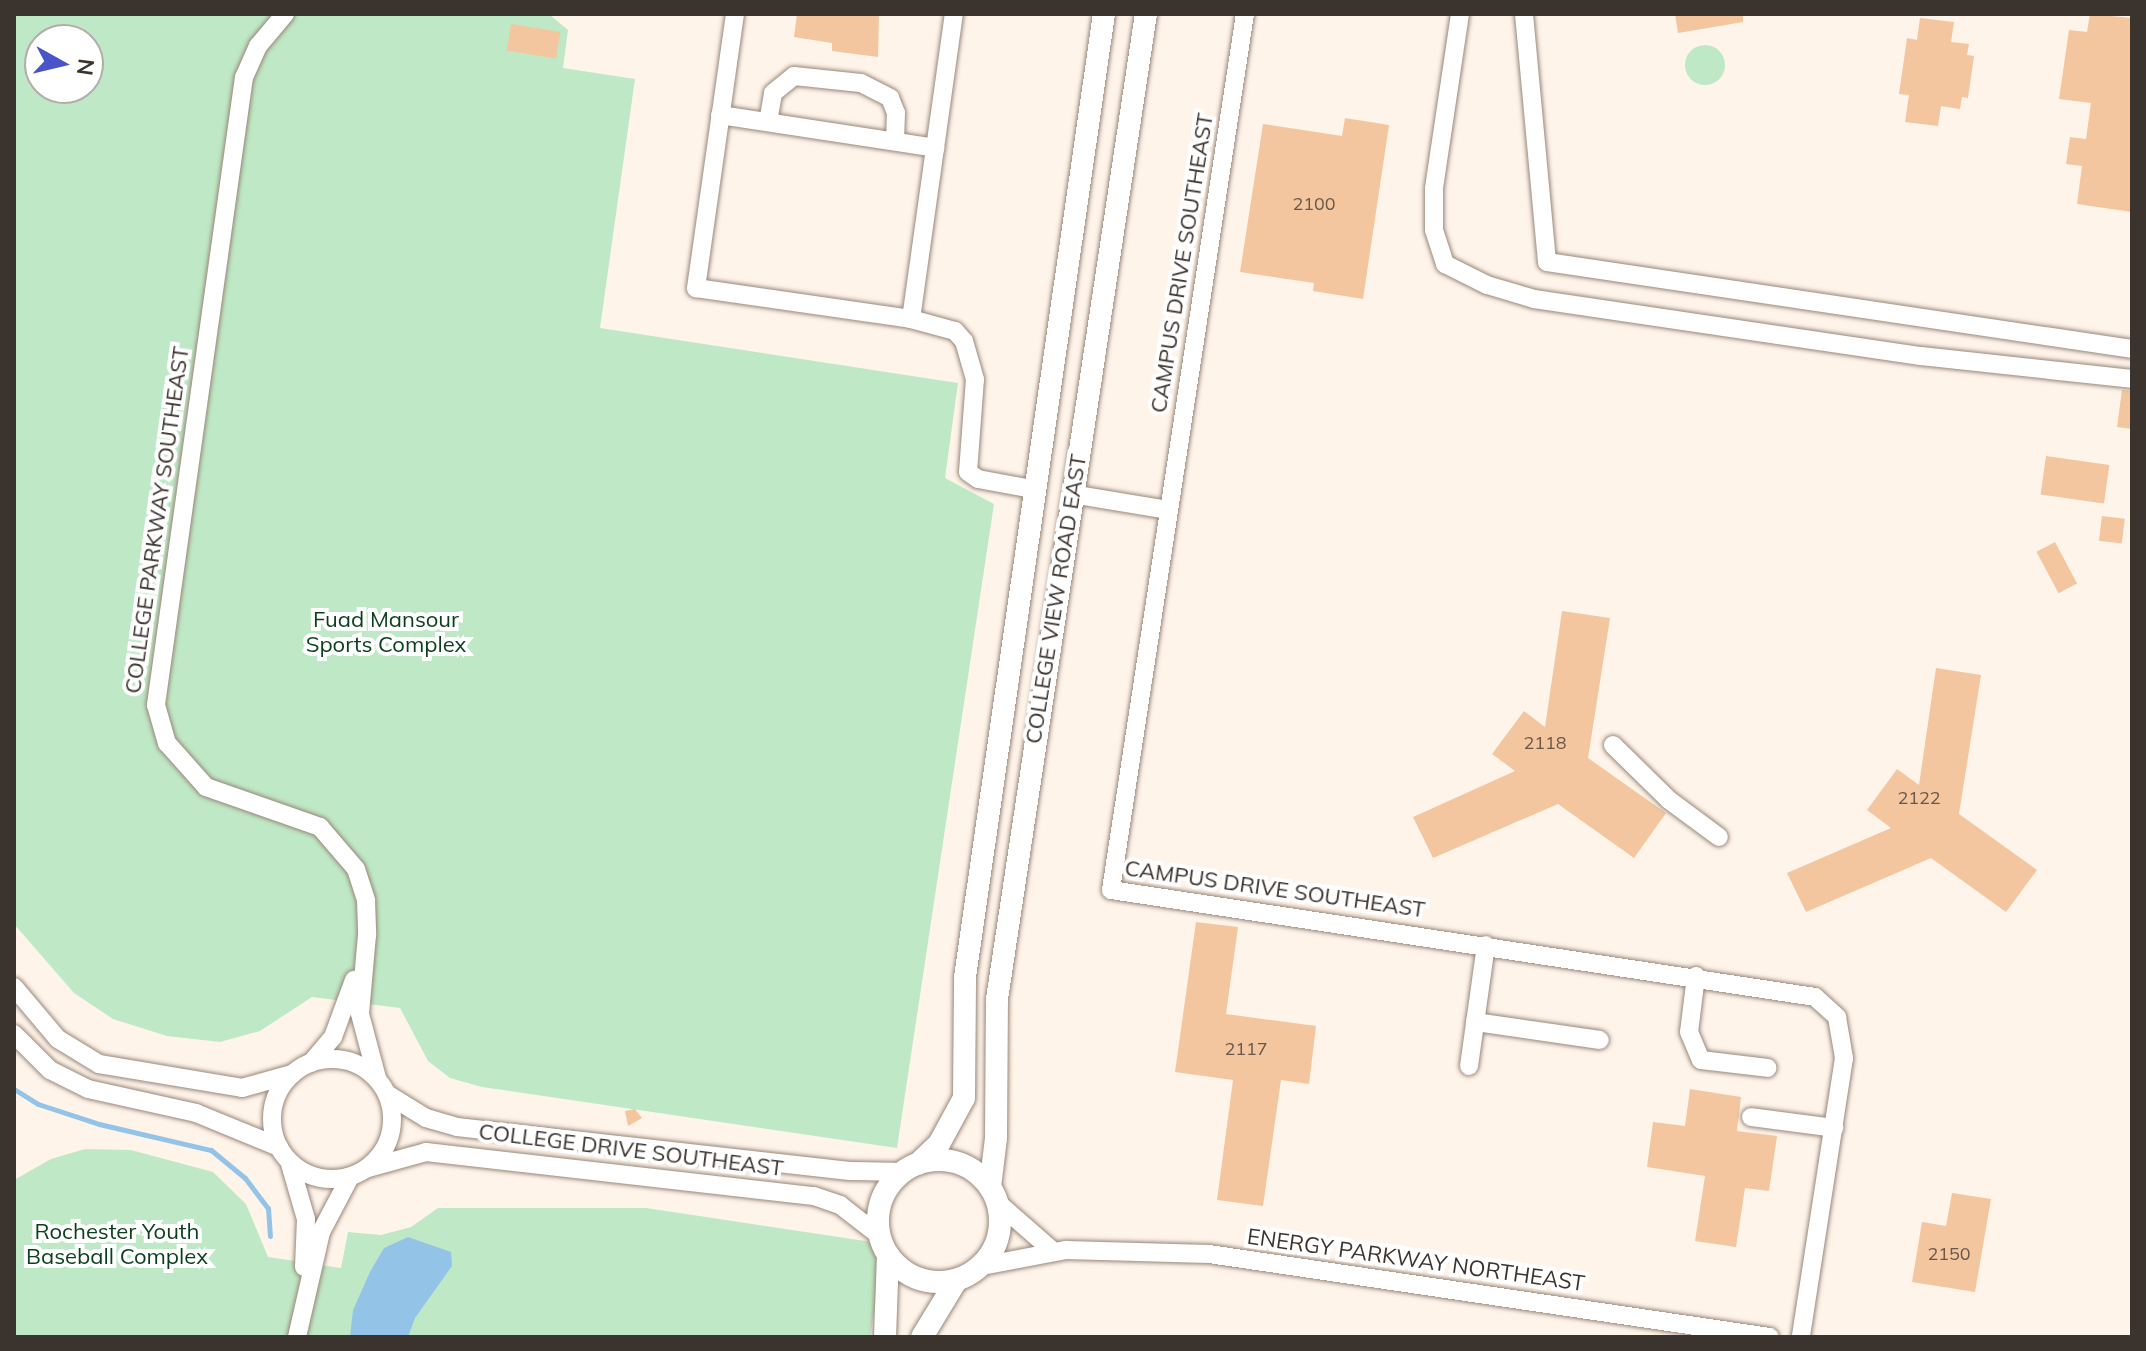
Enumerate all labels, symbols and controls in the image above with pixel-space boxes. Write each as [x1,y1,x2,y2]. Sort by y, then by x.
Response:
north arrow [24,24,104,104]
text: N [71,57,101,77]
street label: CAMPUS DRIVE SOUTHEAST [1145,111,1219,415]
house number: 2100 [1292,193,1336,215]
street label: COLLEGE PARKWAY SOUTHEAST [120,345,194,695]
street label: COLLEGE VIEW ROAD EAST [1020,452,1092,746]
park label: Fuad Mansour Sports Complex [306,606,466,658]
house number: 2118 [1523,732,1567,754]
house number: 2122 [1897,787,1941,809]
street label: CAMPUS DRIVE SOUTHEAST [1123,855,1427,923]
house number: 2117 [1224,1038,1268,1060]
street label: COLLEGE DRIVE SOUTHEAST [477,1118,785,1182]
park label: Rochester Youth Baseball Complex [26,1218,208,1270]
street label: ENERGY PARKWAY NORTHEAST [1245,1223,1587,1297]
house number: 2150 [1927,1243,1971,1265]

